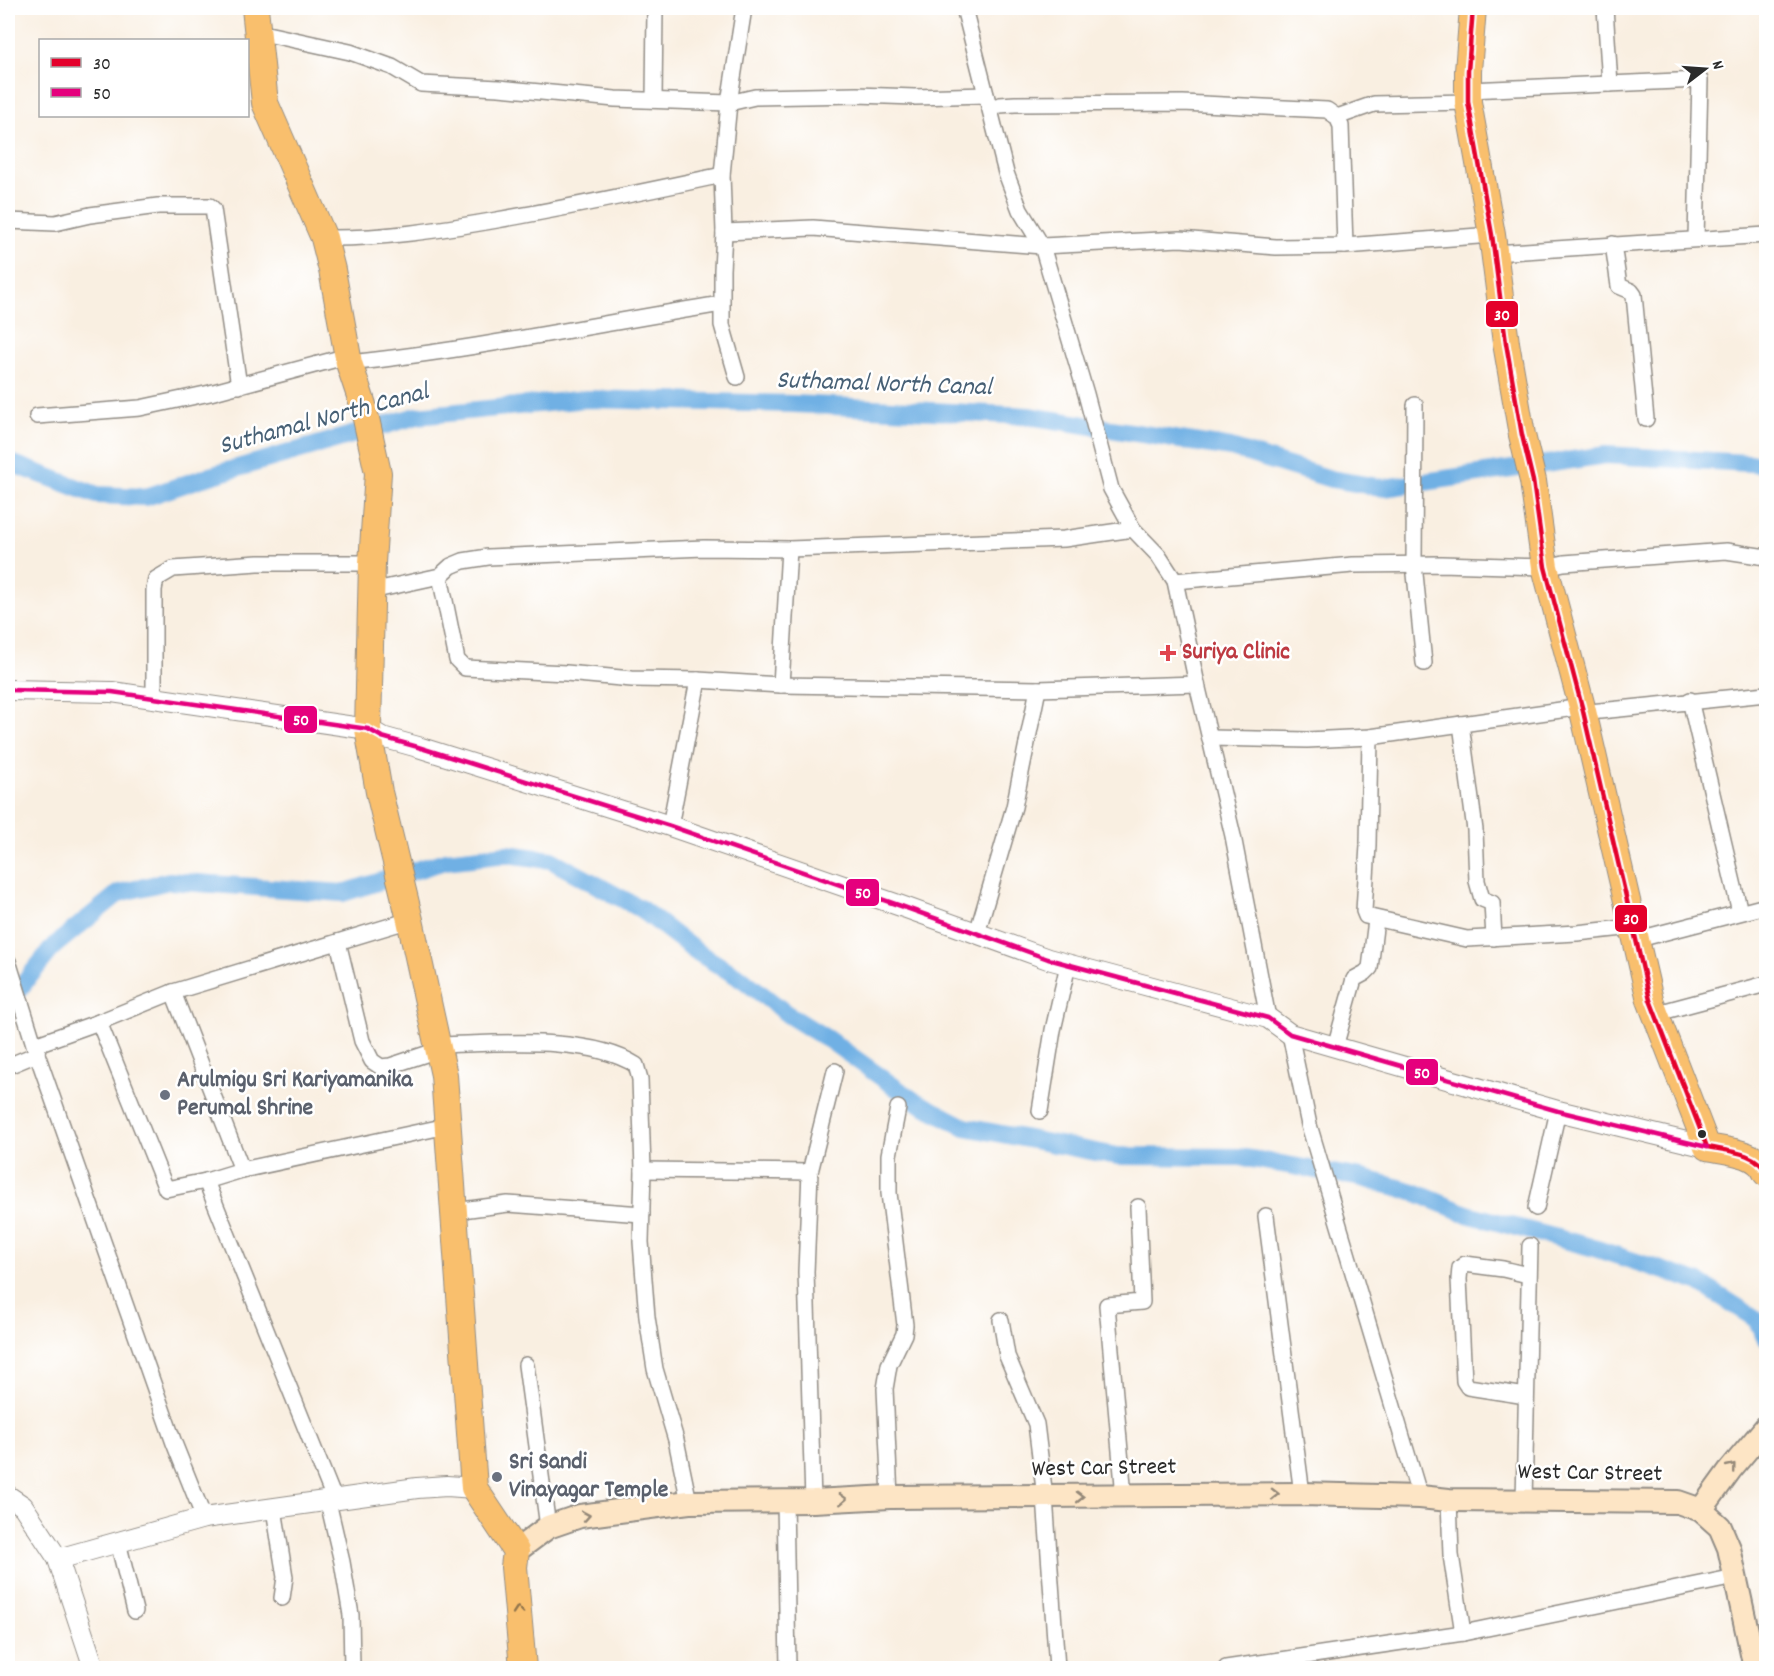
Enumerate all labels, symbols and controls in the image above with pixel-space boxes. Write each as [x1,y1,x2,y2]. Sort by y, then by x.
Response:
legend [39,39,249,117]
north arrow [1675,39,1735,99]
text: 30 [93,53,111,78]
text: N [1705,58,1729,73]
text: 50 [93,83,111,108]
line badge: 30 [1485,300,1519,328]
text: 30 [1494,305,1510,328]
water label: Suthamal North Canal [776,363,994,407]
water label: Suthamal North Canal [215,374,435,466]
place label: Suriya Clinic [1182,636,1290,670]
marker: Suriya Clinic [1159,644,1177,662]
line badge: 50 [283,705,318,734]
text: 50 [293,710,309,733]
line badge: 50 [845,878,880,907]
text: 50 [855,883,871,906]
line badge: 30 [1614,904,1648,933]
text: 30 [1623,909,1639,932]
line badge: 50 [1405,1058,1439,1086]
text: 50 [1414,1063,1430,1086]
place label: Arulmigu Sri Kariyamanika Perumal Shrine [177,1064,413,1126]
marker: Arulmigu Sri Kariyamanika Perumal Shrine [158,1088,172,1102]
unlabelled marker [1696,1128,1708,1140]
place label: Sri Sandi Vinayagar Temple [509,1446,669,1508]
street label: West Car Street [1031,1451,1177,1487]
street label: West Car Street [1517,1456,1663,1492]
one-way arrow [1725,1463,1736,1474]
marker: Sri Sandi Vinayagar Temple [490,1470,504,1484]
one-way arrow [1271,1488,1280,1501]
one-way arrow [1076,1491,1085,1503]
one-way arrow [839,1493,848,1506]
one-way arrow [581,1510,591,1523]
one-way arrow [512,1606,525,1615]

